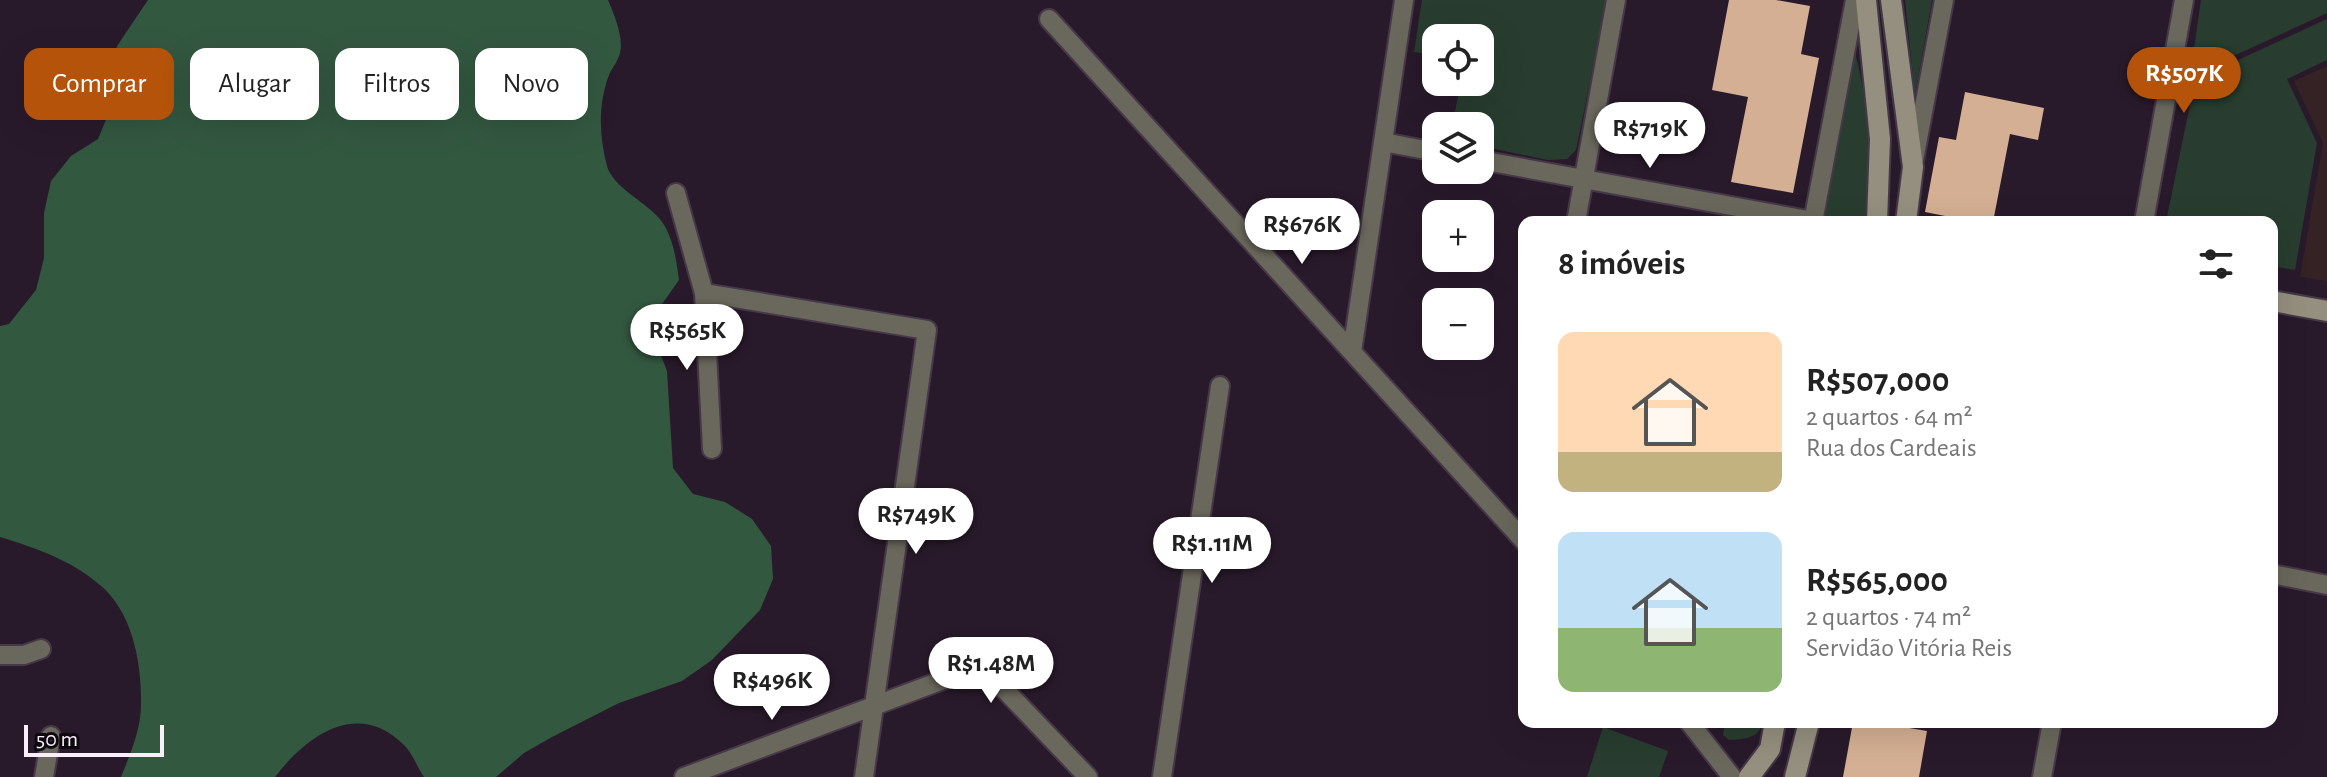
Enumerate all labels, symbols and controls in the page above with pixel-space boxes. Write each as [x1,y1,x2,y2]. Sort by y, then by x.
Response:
map controls [1422,24,1494,360]
button: locate [1422,24,1494,96]
pin: R$507K [2119,47,2249,115]
chip: Comprar [24,48,174,120]
chip: Alugar [190,48,319,120]
chip: Filtros [335,48,459,120]
chip: Novo [475,48,588,120]
text: R$507K [2145,60,2223,86]
pin: R$719K [1585,102,1715,170]
button: layers [1422,112,1494,184]
text: R$719K [1612,115,1688,141]
pin: R$676K [1237,198,1367,266]
button: + [1422,200,1494,272]
text: R$676K [1263,211,1341,237]
icon: filters [2194,242,2238,286]
text: 8 imóveis [1558,247,1685,281]
button: − [1422,288,1494,360]
pin: R$565K [622,304,752,372]
text: R$565K [648,317,726,343]
icon: home [1622,364,1718,460]
text: R$507,000 [1806,364,1949,398]
text: 2 quartos · 64 m² [1806,404,1973,430]
text: Rua dos Cardeais [1806,435,1977,461]
pin: R$749K [851,488,981,556]
text: R$749K [876,501,956,527]
pin: R$1.11M [1138,517,1286,585]
text: R$1.11M [1171,530,1253,556]
icon: home [1622,564,1718,660]
text: R$565,000 [1806,564,1948,598]
text: 2 quartos · 74 m² [1806,604,1971,630]
text: Servidão Vitória Reis [1806,635,2012,661]
pin: R$1.48M [917,637,1065,705]
text: R$1.48M [947,650,1035,676]
pin: R$496K [707,654,837,722]
text: R$496K [732,667,812,693]
scale bar [24,721,164,757]
text: 50 m [36,728,78,750]

